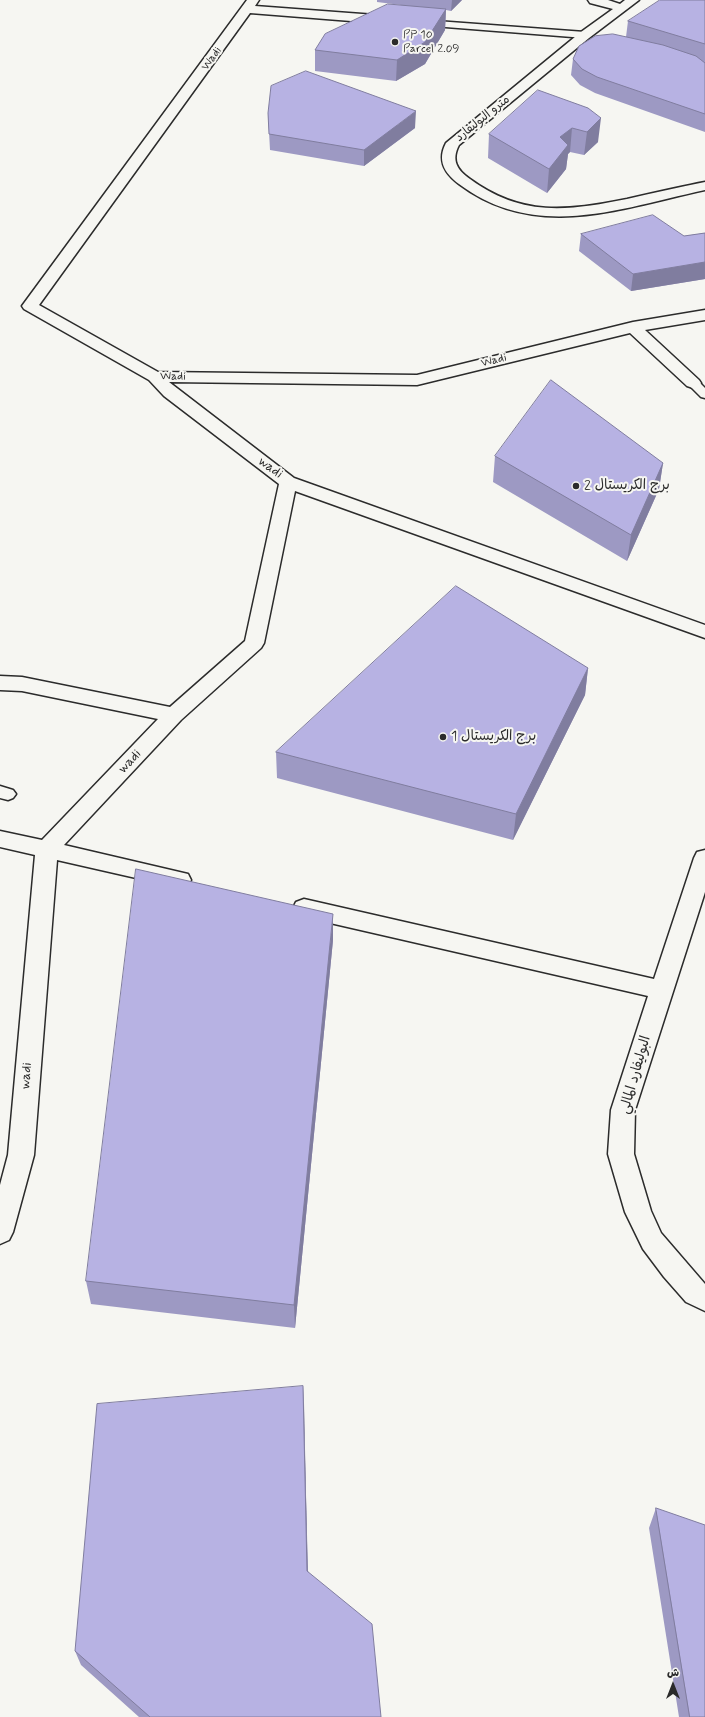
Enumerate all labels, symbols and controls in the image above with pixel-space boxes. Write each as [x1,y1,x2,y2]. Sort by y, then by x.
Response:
place label: PP 10 Parcel 2.09 [403,28,460,56]
marker: PP 10 Parcel 2.09 [390,37,400,47]
street label: Wadi [199,44,225,74]
street label: مترو البوليفارد [453,93,513,145]
street label: Wadi [480,351,508,371]
street label: Wadi [160,370,186,384]
street label: wadi [254,453,286,483]
place label: برج الكريستال 2 [584,478,670,494]
marker: برج الكريستال 2 [571,481,581,491]
place label: برج الكريستال 1 [451,729,536,745]
marker: برج الكريستال 1 [438,732,448,742]
street label: wadi [115,746,145,778]
street label: البوليفارد المالي [617,1034,655,1116]
street label: wadi [17,1062,37,1090]
north arrow [653,1665,693,1705]
text: ش [667,1666,679,1680]

